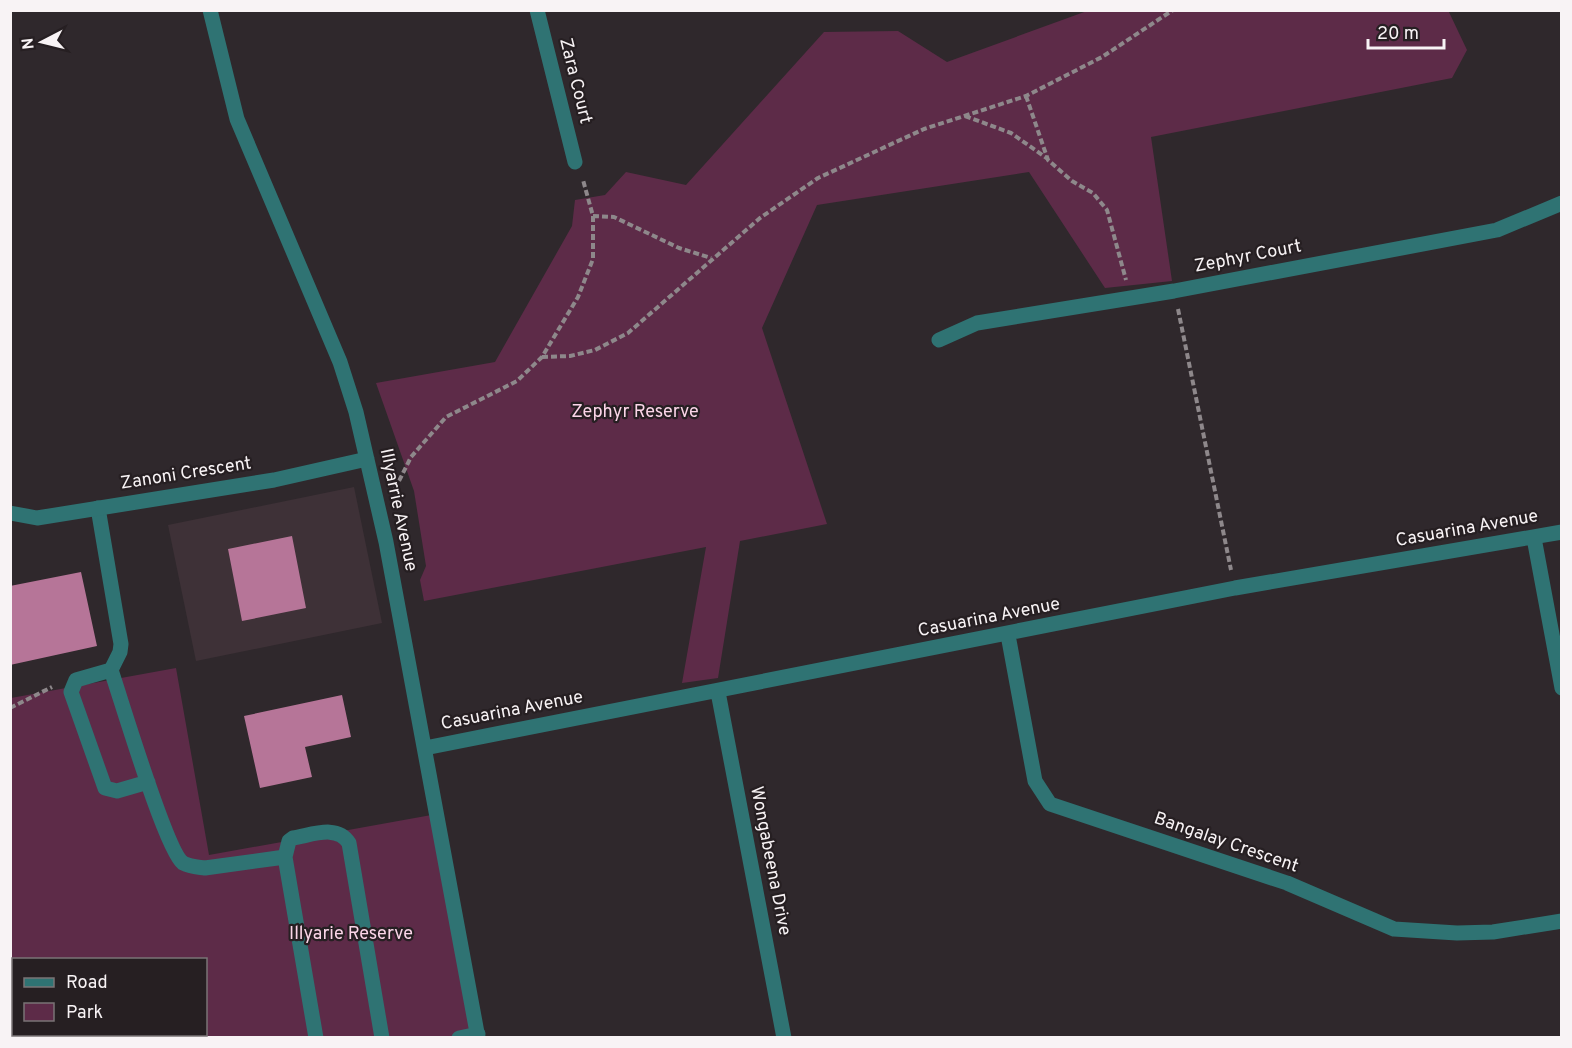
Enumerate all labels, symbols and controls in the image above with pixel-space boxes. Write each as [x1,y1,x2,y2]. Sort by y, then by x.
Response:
north arrow [12,12,72,72]
scale bar [1368,12,1444,50]
text: 20 m [1377,23,1419,46]
street label: Zara Court [553,36,597,126]
text: N [18,37,40,51]
street label: Zephyr Court [1193,235,1303,279]
park label: Zephyr Reserve [571,401,699,424]
street label: Illyarrie Avenue [374,446,422,574]
street label: Zanoni Crescent [119,452,253,496]
street label: Casuarina Avenue [1394,505,1540,553]
street label: Casuarina Avenue [916,593,1062,643]
street label: Casuarina Avenue [439,686,585,736]
street label: Wongabeena Drive [744,784,796,938]
street label: Bangalay Crescent [1151,807,1301,879]
park label: Illyarie Reserve [289,923,413,946]
legend [12,958,207,1036]
text: Road [66,972,108,995]
text: Park [66,1002,103,1025]

